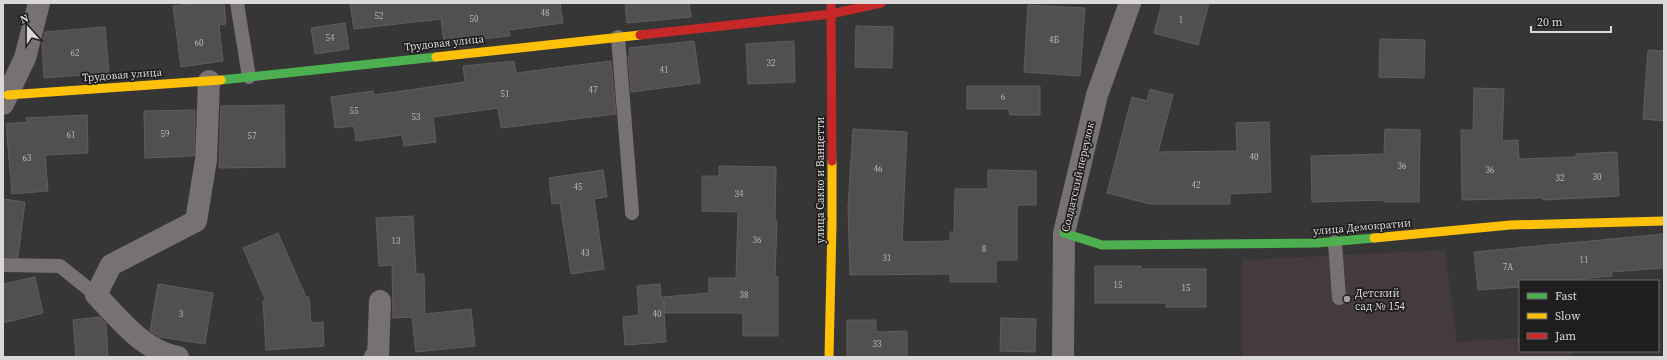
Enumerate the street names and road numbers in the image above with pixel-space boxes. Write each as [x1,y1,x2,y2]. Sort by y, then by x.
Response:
street label: Трудовая улица [403,31,485,55]
street label: Трудовая улица [81,65,163,85]
street label: улица Сакко и Ванцетти [813,117,828,243]
street label: Солдатский переулок [1058,121,1098,233]
street label: улица Демократии [1312,215,1412,239]

